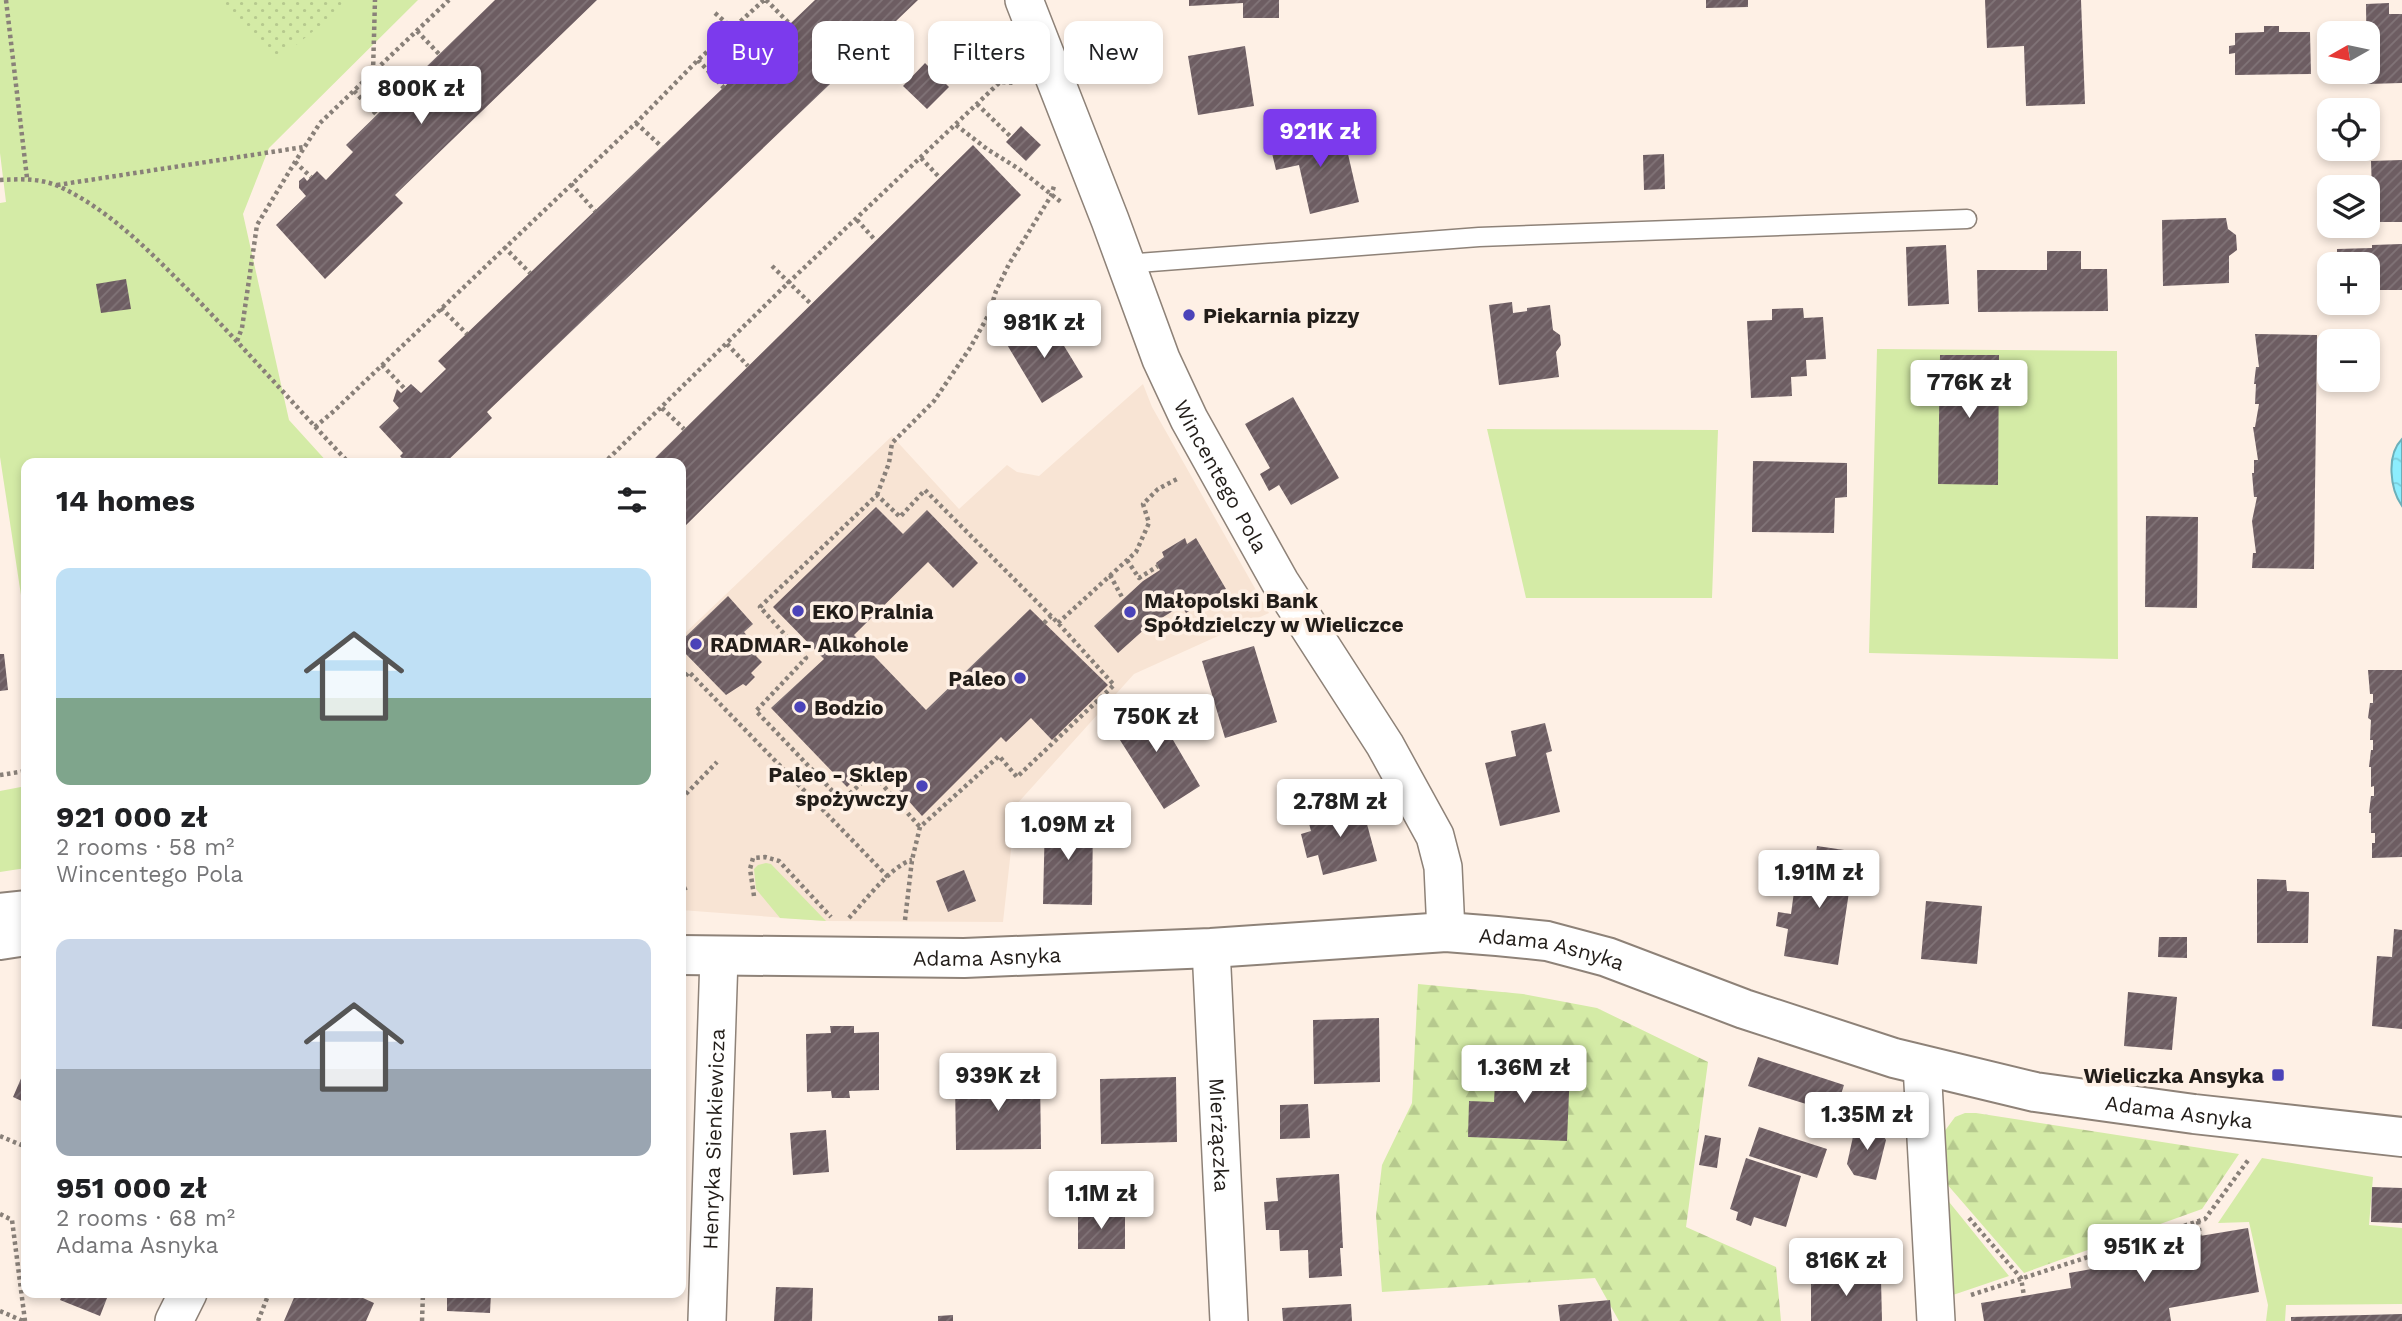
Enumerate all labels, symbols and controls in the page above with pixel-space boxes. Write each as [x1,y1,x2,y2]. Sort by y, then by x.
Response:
chip: Buy [707,21,798,84]
chip: Rent [812,21,914,84]
chip: Filters [928,21,1050,84]
chip: New [1064,21,1163,84]
north arrow [2317,21,2380,84]
map controls [2317,21,2380,392]
pin: 800K zł [356,66,486,126]
text: 800K zł [377,75,465,102]
button: locate [2317,98,2380,161]
pin: 921K zł [1255,110,1385,169]
text: 921K zł [1279,118,1361,145]
button: layers [2317,175,2380,238]
button: + [2317,252,2380,315]
pin: 981K zł [979,300,1109,360]
place label: Piekarnia pizzy [1203,303,1360,328]
marker: Piekarnia pizzy [1181,307,1197,323]
text: 981K zł [1003,309,1085,336]
button: − [2317,329,2380,392]
pin: 776K zł [1904,360,2034,420]
text: 776K zł [1927,369,2012,396]
street label: Wincentego Pola [1169,396,1274,557]
icon: filters [613,481,651,519]
text: 14 homes [56,483,195,518]
place label: Małopolski Bank Spółdzielczy w Wieliczce [1144,588,1404,637]
place label: EKO Pralnia [812,599,934,624]
marker: EKO Pralnia [790,603,806,619]
marker: Małopolski Bank Spółdzielczy w Wieliczce [1122,604,1138,620]
icon: home [291,613,417,739]
place label: RADMAR- Alkohole [710,632,909,657]
marker: RADMAR- Alkohole [688,636,704,652]
place label: Paleo [948,666,1006,691]
marker: Paleo [1012,670,1028,686]
pin: 750K zł [1091,694,1221,754]
place label: Bodzio [814,695,884,720]
marker: Bodzio [792,699,808,715]
text: 750K zł [1113,703,1199,730]
place label: Paleo - Sklep spożywczy [768,762,908,811]
marker: Paleo - Sklep spożywczy [914,778,930,794]
pin: 2.78M zł [1268,780,1412,839]
text: 2.78M zł [1293,788,1387,815]
text: 921 000 zł [56,799,208,834]
pin: 1.09M zł [996,802,1140,862]
text: 1.09M zł [1021,811,1115,838]
text: 2 rooms · 58 m² [56,834,235,861]
pin: 1.91M zł [1747,850,1891,910]
text: 1.91M zł [1774,859,1864,886]
text: Wincentego Pola [56,861,243,888]
street label: Adama Asnyka [1478,922,1628,975]
street label: Adama Asnyka [913,942,1062,971]
icon: home [291,984,417,1110]
street label: Henryka Sienkiewicza [697,1028,729,1250]
pin: 1.36M zł [1452,1046,1596,1105]
pin: 939K zł [933,1054,1063,1113]
text: 1.36M zł [1478,1054,1570,1081]
text: 939K zł [955,1062,1041,1089]
place label: Wieliczka Ansyka [2083,1063,2265,1088]
marker: Wieliczka Ansyka [2270,1067,2286,1083]
street label: Mierżączka [1205,1077,1235,1192]
street label: Adama Asnyka [2104,1089,2254,1133]
pin: 1.35M zł [1795,1092,1939,1152]
text: 1.35M zł [1821,1101,1913,1128]
text: 951 000 zł [56,1170,207,1205]
pin: 1.1M zł [1036,1172,1166,1231]
text: 1.1M zł [1065,1180,1137,1207]
text: 2 rooms · 68 m² [56,1205,235,1232]
pin: 951K zł [2079,1224,2209,1284]
text: Adama Asnyka [56,1232,219,1259]
text: 951K zł [2104,1233,2184,1260]
pin: 816K zł [1781,1238,1911,1298]
text: 816K zł [1805,1247,1887,1274]

